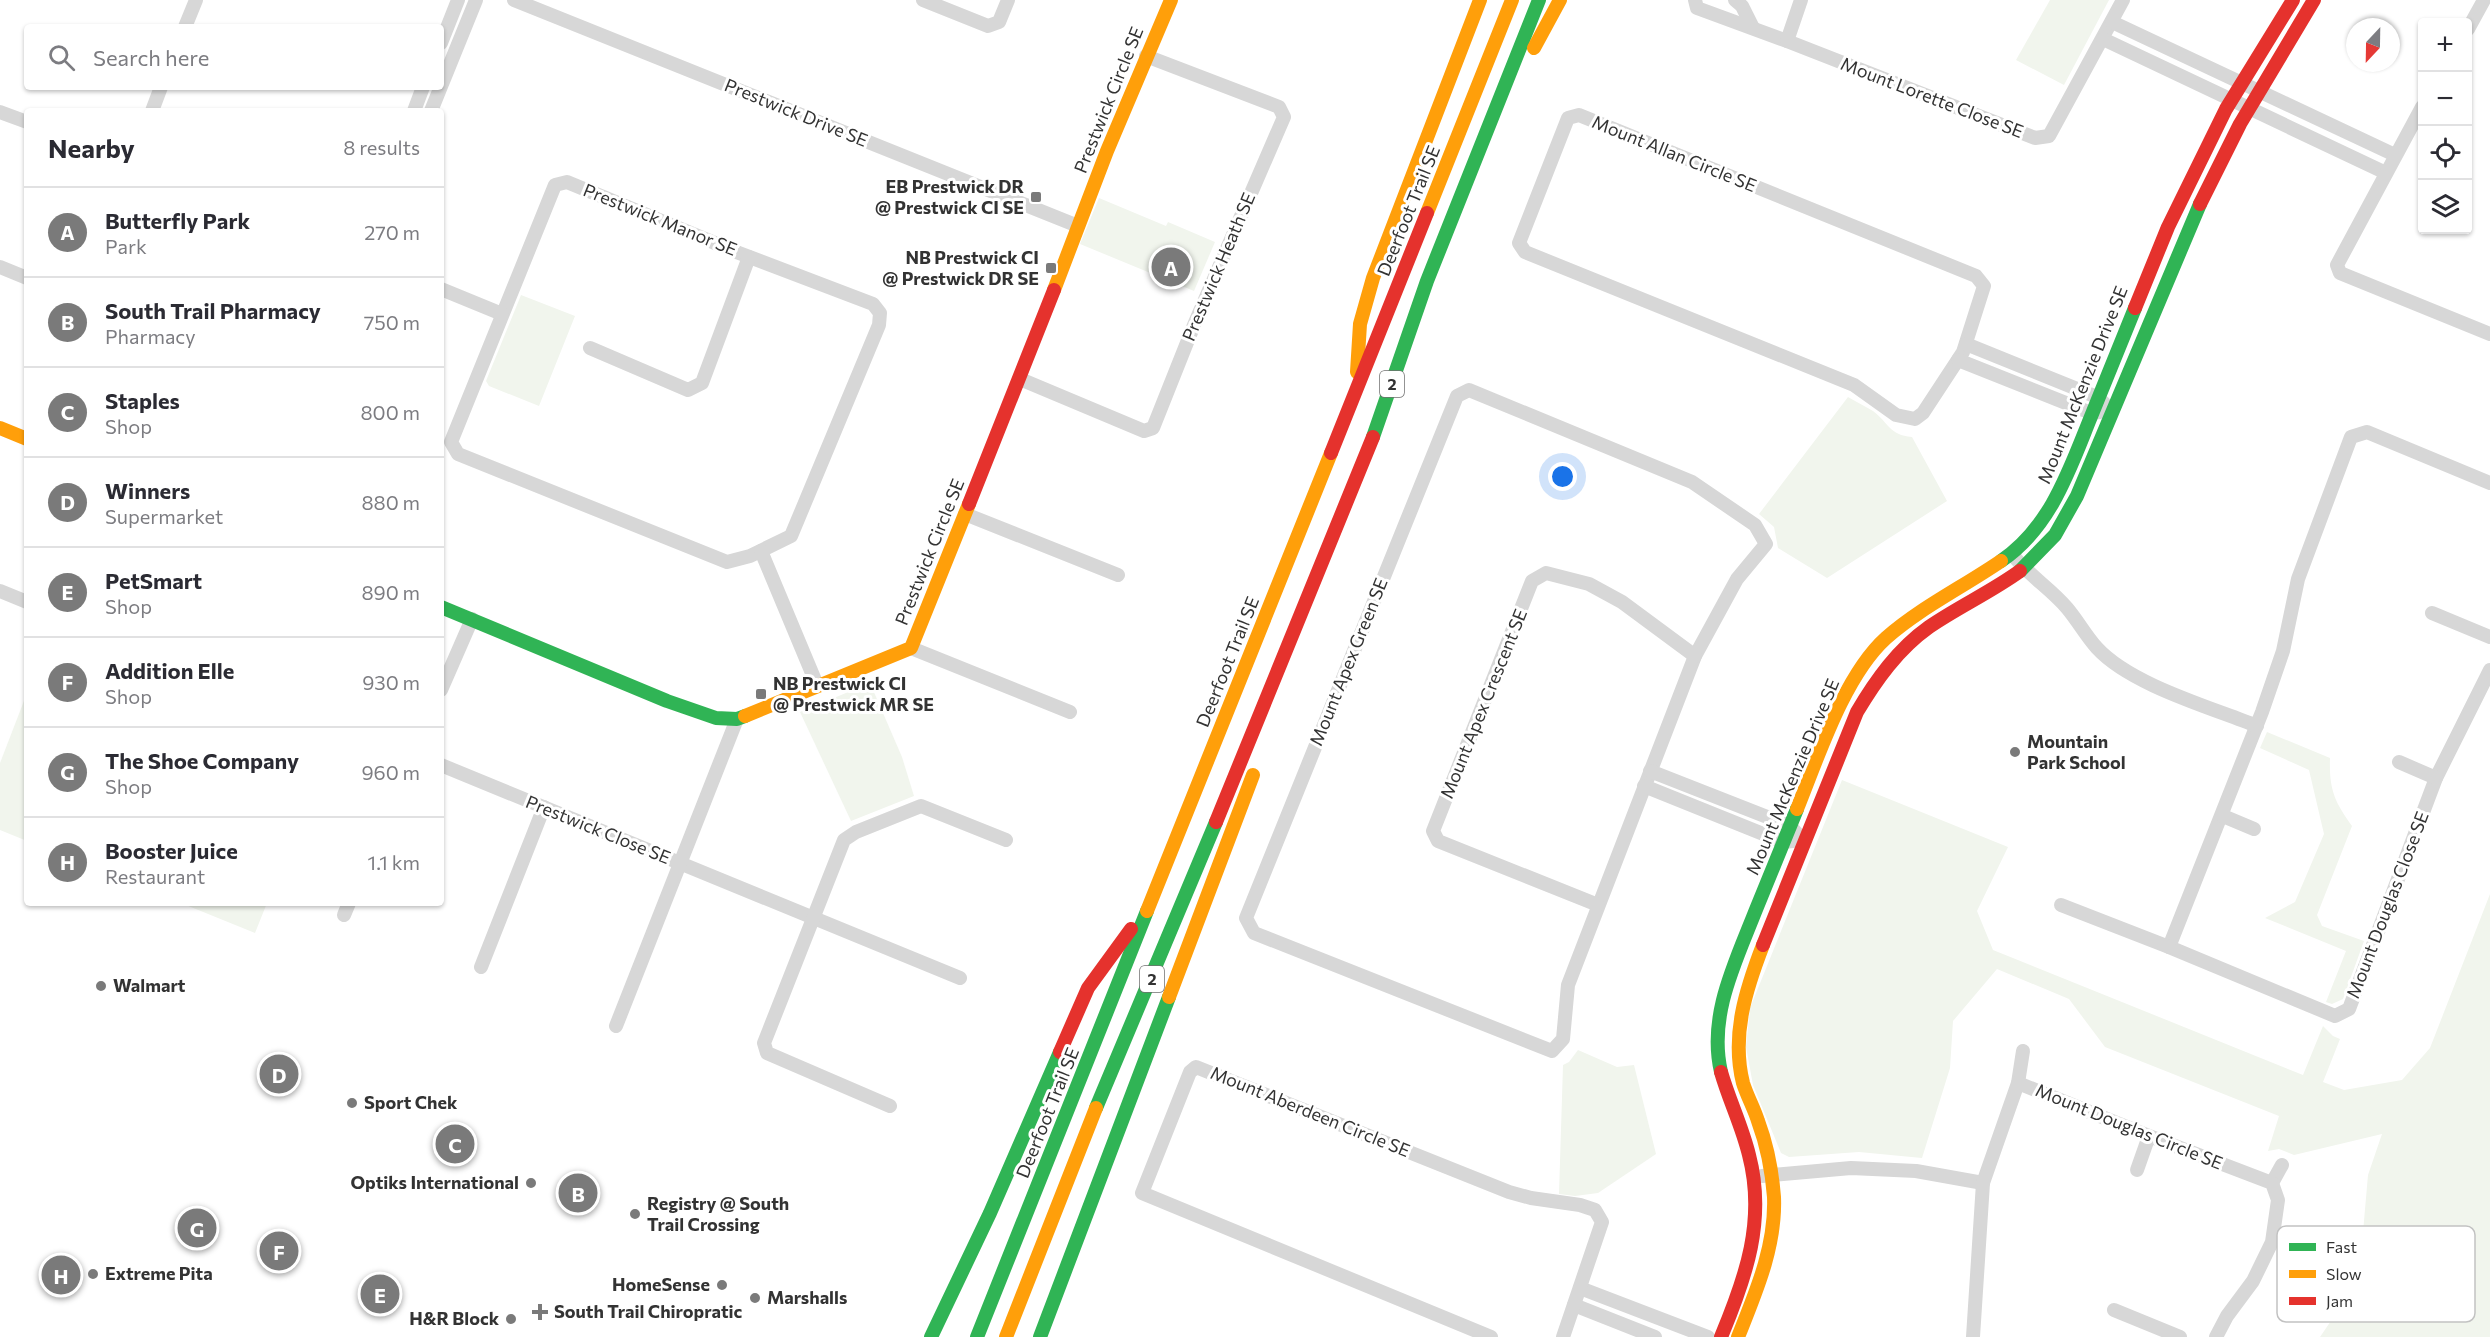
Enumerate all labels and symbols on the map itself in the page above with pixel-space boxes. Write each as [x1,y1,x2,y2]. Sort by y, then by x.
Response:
north arrow [2346,18,2400,72]
street label: Prestwick Circle SE [1069,23,1147,176]
street label: Mount Lorette Close SE [1838,52,2027,142]
street label: Prestwick Drive SE [722,73,871,151]
street label: Mount Allan Circle SE [1589,110,1760,196]
street label: Deerfoot Trail SE [1372,142,1444,279]
place label: EB Prestwick DR @ Prestwick CI SE [875,175,1025,218]
street label: Prestwick Manor SE [580,178,740,260]
street label: Prestwick Heath SE [1177,189,1259,344]
marker: EB Prestwick DR @ Prestwick CI SE [1029,190,1043,204]
pin: A [1152,244,1190,290]
place label: NB Prestwick CI @ Prestwick DR SE [882,246,1039,289]
marker: NB Prestwick CI @ Prestwick DR SE [1044,261,1058,275]
street label: Mount McKenzie Drive SE [2032,283,2132,487]
road number: 2 [1380,371,1404,397]
your location [1548,462,1577,491]
street label: Prestwick Circle SE [890,475,968,628]
street label: Mount Apex Green SE [1304,575,1392,749]
street label: Deerfoot Trail SE [1191,593,1263,730]
street label: Mount Apex Crescent SE [1435,606,1531,802]
place label: NB Prestwick CI @ Prestwick MR SE [773,672,934,715]
street label: Mount McKenzie Drive SE [1741,675,1843,878]
marker: NB Prestwick CI @ Prestwick MR SE [754,687,768,701]
place label: Mountain Park School [2027,730,2126,773]
marker: Mountain Park School [2008,745,2022,759]
street label: Prestwick Close SE [523,790,674,868]
street label: Mount Douglas Close SE [2341,808,2433,1001]
road number: 2 [1140,966,1164,992]
place label: Walmart [113,974,186,996]
marker: Walmart [94,979,108,993]
street label: Deerfoot Trail SE [1011,1044,1083,1181]
pin: D [260,1052,298,1096]
street label: Mount Aberdeen Circle SE [1207,1061,1413,1161]
street label: Mount Douglas Circle SE [2032,1078,2226,1174]
place label: Sport Chek [364,1091,458,1113]
marker: Sport Chek [345,1096,359,1110]
pin: C [436,1122,474,1166]
pin: B [558,1170,598,1216]
place label: Optiks International [350,1171,519,1193]
marker: Optiks International [524,1176,538,1190]
place label: Registry @ South Trail Crossing [647,1192,789,1235]
pin: G [178,1206,216,1250]
marker: Registry @ South Trail Crossing [628,1207,642,1221]
legend [2277,1226,2475,1322]
pin: F [260,1228,298,1274]
text: Fast [2326,1237,2357,1256]
pin: H [42,1252,80,1298]
place label: Extreme Pita [105,1262,213,1284]
text: Slow [2326,1264,2362,1283]
marker: Extreme Pita [86,1267,100,1281]
pin: E [360,1272,400,1316]
place label: HomeSense [612,1273,710,1295]
marker: HomeSense [715,1278,729,1292]
place label: Marshalls [767,1286,847,1308]
marker: Marshalls [748,1291,762,1305]
text: Jam [2326,1291,2353,1310]
place label: South Trail Chiropratic [554,1300,743,1322]
marker: South Trail Chiropratic [531,1303,549,1321]
place label: H&R Block [409,1307,500,1329]
marker: H&R Block [504,1312,518,1326]

